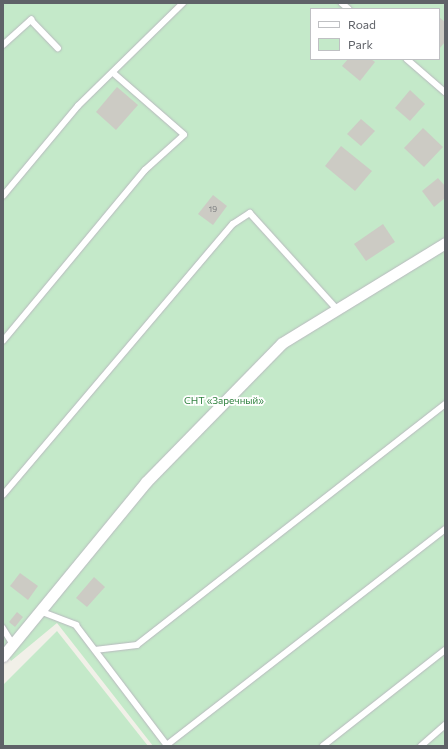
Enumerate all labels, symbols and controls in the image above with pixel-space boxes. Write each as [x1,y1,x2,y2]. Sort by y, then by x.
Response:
legend [310,8,440,60]
text: Road [348,17,376,31]
text: Park [348,37,373,51]
house number: 19 [209,205,217,215]
park label: СНТ «Заречный» [184,395,264,407]

